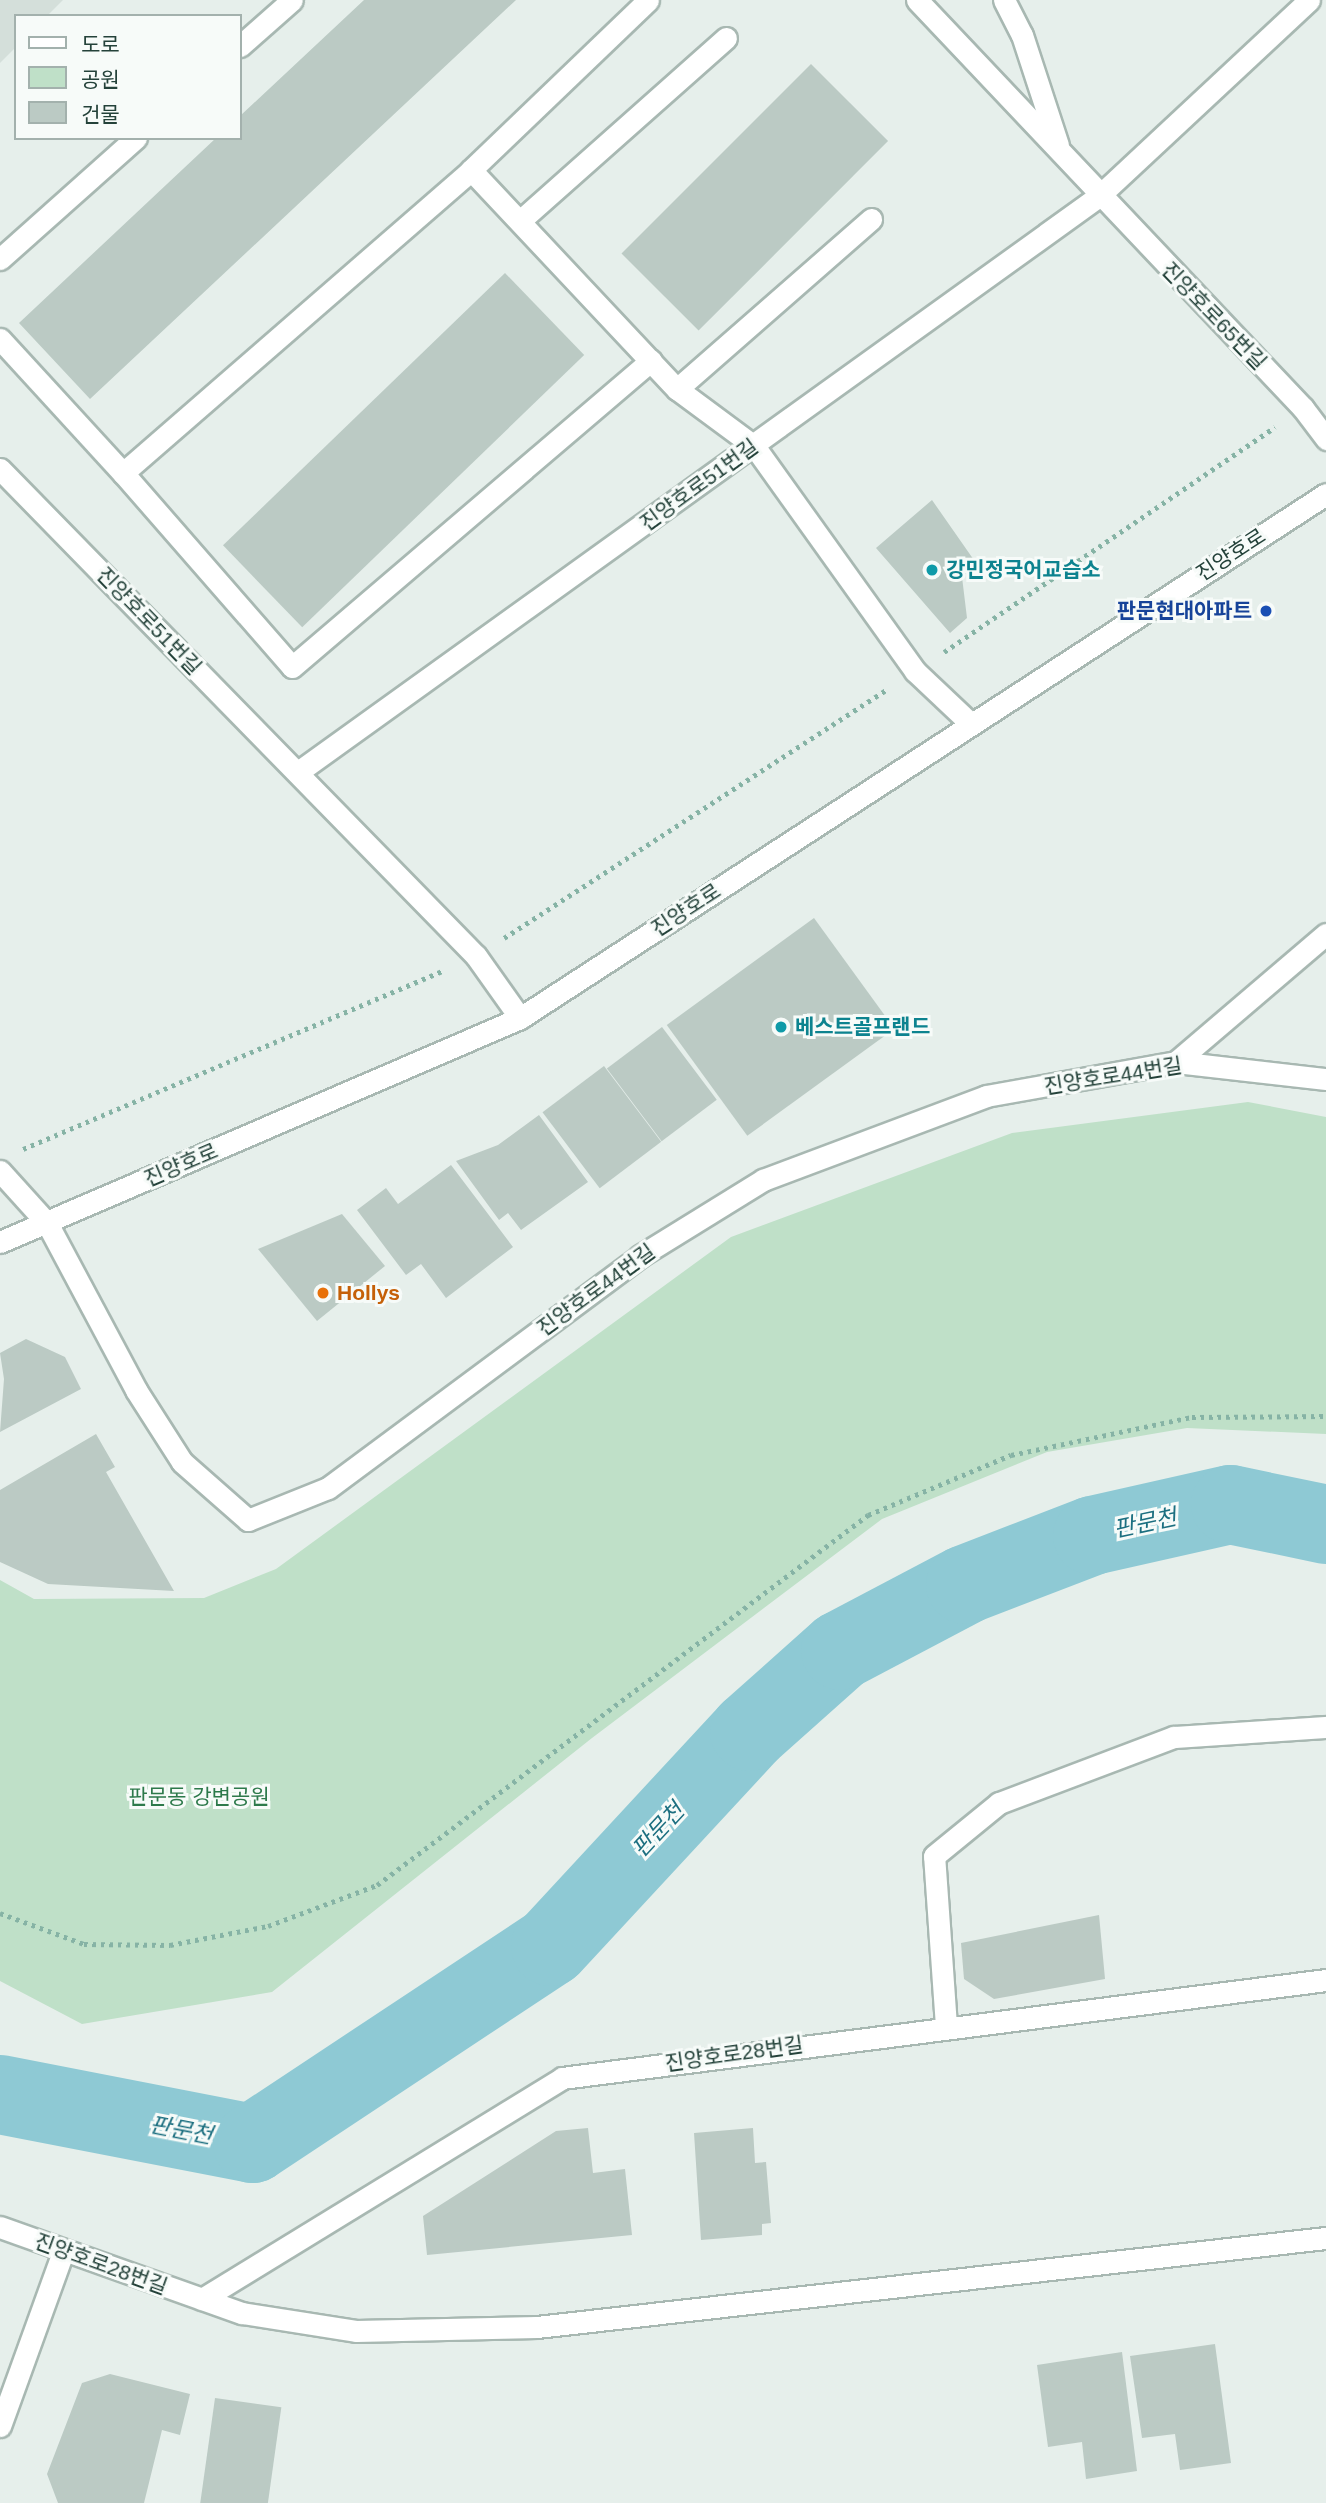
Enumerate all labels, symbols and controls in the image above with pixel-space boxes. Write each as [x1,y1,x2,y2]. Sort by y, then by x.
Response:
legend [14,14,242,140]
text: 도로 [81,33,120,56]
text: 공원 [81,68,120,91]
text: 건물 [81,103,120,126]
street label: 진양호로65번길 [1157,257,1271,375]
street label: 진양호로51번길 [635,434,763,536]
street label: 진양호로 [1192,523,1270,587]
place label: 강민정국어교습소 [946,557,1101,583]
street label: 진양호로51번길 [92,562,206,680]
marker: 강민정국어교습소 [924,562,940,578]
place label: 판문현대아파트 [1117,598,1252,624]
marker: 판문현대아파트 [1258,603,1274,619]
street label: 진양호로 [647,878,725,942]
place label: 베스트골프랜드 [795,1014,930,1040]
marker: 베스트골프랜드 [773,1019,789,1035]
street label: 진양호로44번길 [1042,1053,1184,1099]
street label: 진양호로 [141,1138,221,1192]
street label: 진양호로44번길 [532,1239,660,1341]
place label: Hollys [337,1280,400,1306]
marker: Hollys [315,1285,331,1301]
water label: 판문천 [1111,1503,1179,1543]
park label: 판문동 강변공원 [128,1784,270,1810]
water label: 판문천 [626,1797,690,1863]
street label: 진양호로28번길 [663,2032,805,2076]
water label: 판문천 [147,2110,215,2150]
street label: 진양호로28번길 [31,2228,171,2300]

